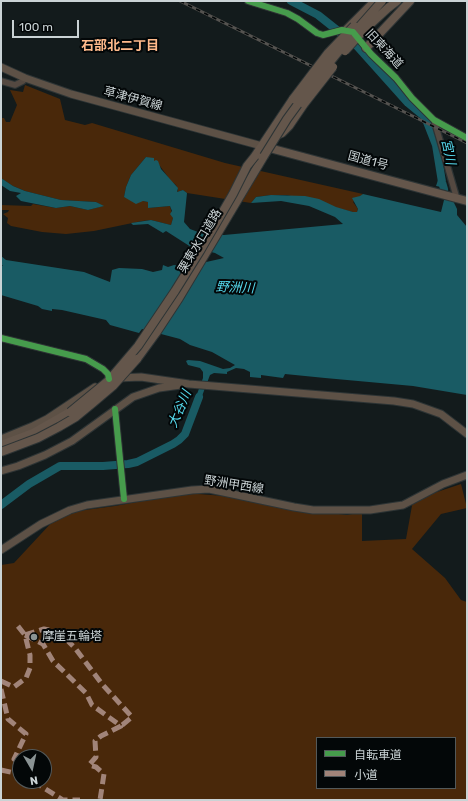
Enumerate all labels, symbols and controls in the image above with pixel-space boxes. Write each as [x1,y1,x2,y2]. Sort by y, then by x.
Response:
scale bar [14,12,81,38]
text: 100 m [19,20,53,34]
street label: 旧東海道 [362,27,406,71]
district label: 石部北二丁目 [81,38,159,54]
street label: 草津伊賀線 [102,84,164,114]
water label: 宮川 [438,138,458,166]
street label: 国道1号 [346,149,390,173]
street label: 栗東水口道路 [175,206,225,276]
water label: 野洲川 [215,280,255,296]
water label: 大谷川 [165,388,195,430]
street label: 野洲甲西線 [203,473,265,497]
place label: 摩崖五輪塔 [42,630,102,644]
marker: 摩崖五輪塔 [29,632,39,642]
legend [316,737,456,789]
text: 自転車道 [354,748,402,762]
north arrow [12,749,52,789]
text: 小道 [354,768,378,782]
text: N [29,773,39,787]

